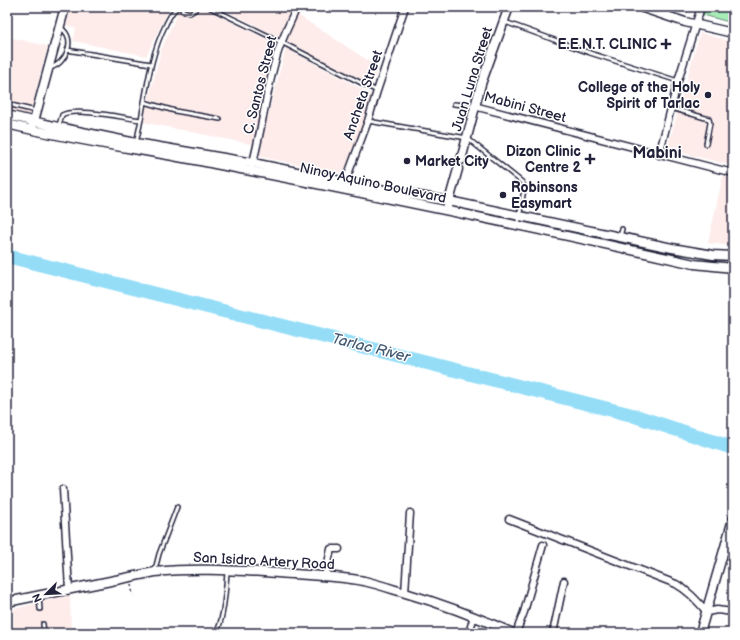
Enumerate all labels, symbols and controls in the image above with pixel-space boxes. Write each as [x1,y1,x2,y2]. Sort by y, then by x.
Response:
street label: Juan Luna Street [448,24,496,133]
street label: C. Santos Street [240,33,281,136]
place label: E.E.N.T. CLINIC [558,36,657,53]
marker: E.E.N.T. CLINIC [660,38,672,50]
street label: Ancheta Street [340,47,387,142]
place label: College of the Holy Spirit of Tarlac [578,79,701,112]
street label: Mabini Street [482,88,569,126]
marker: College of the Holy Spirit of Tarlac [703,90,713,100]
place label: Dizon Clinic Centre 2 [506,143,582,176]
district label: Mabini [632,144,682,163]
place label: Market City [415,153,489,170]
marker: Dizon Clinic Centre 2 [584,153,596,165]
marker: Market City [402,156,412,166]
street label: Ninoy Aquino Boulevard [298,159,448,207]
place label: Robinsons Easymart [511,179,578,212]
marker: Robinsons Easymart [498,190,508,200]
water label: Tarlac River [330,329,413,367]
street label: San Isidro Artery Road [193,549,335,573]
north arrow [26,574,66,614]
text: N [30,591,45,604]

